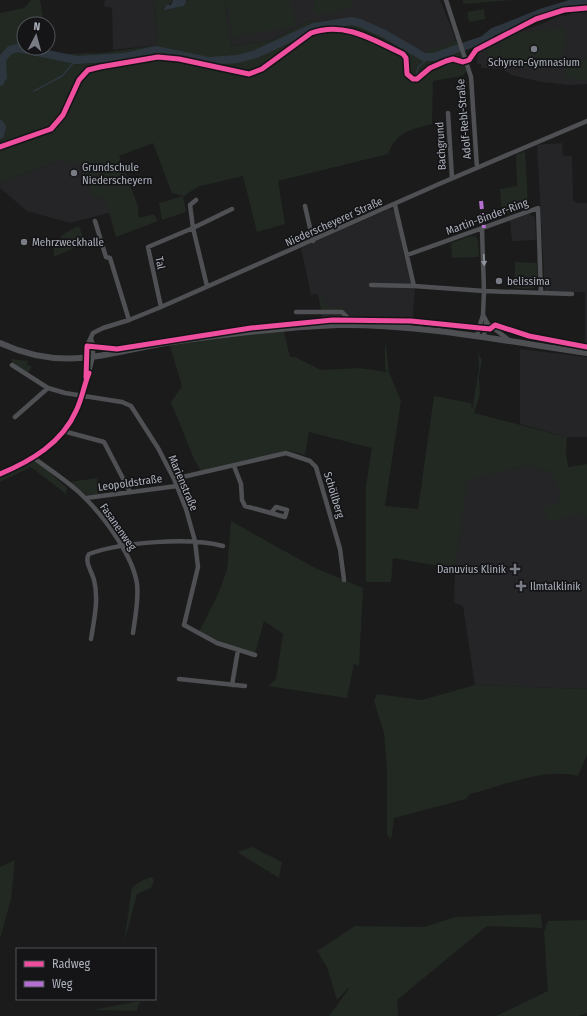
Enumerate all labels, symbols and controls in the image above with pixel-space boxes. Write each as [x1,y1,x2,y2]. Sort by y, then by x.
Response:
north arrow [16,16,56,56]
text: N [33,20,41,33]
marker: Schyren-Gymnasium [529,44,539,54]
place label: Schyren-Gymnasium [488,56,580,69]
street label: Adolf-Rebl-Straße [454,78,474,160]
street label: Bachgrund [433,122,449,170]
place label: Grundschule Niederscheyern [82,161,152,187]
marker: Grundschule Niederscheyern [69,168,79,178]
street label: Niederscheyerer Straße [283,195,385,249]
street label: Martin-Binder-Ring [444,196,531,238]
place label: Mehrzweckhalle [32,236,104,249]
marker: Mehrzweckhalle [19,237,29,247]
one-way arrow [480,254,487,266]
street label: Tal [152,255,168,271]
place label: belissima [507,275,550,288]
marker: belissima [494,276,504,286]
street label: Marienstraße [165,453,201,513]
street label: Schöllberg [321,470,347,520]
street label: Leopoldstraße [97,472,163,494]
street label: Fasanenweg [97,501,139,554]
place label: Danuvius Klinik [437,563,507,576]
marker: Danuvius Klinik [509,563,521,575]
marker: Ilmtalklinik [515,580,527,592]
place label: Ilmtalklinik [530,580,581,593]
legend [16,948,156,1000]
text: Radweg [52,957,91,971]
text: Weg [52,977,73,991]

